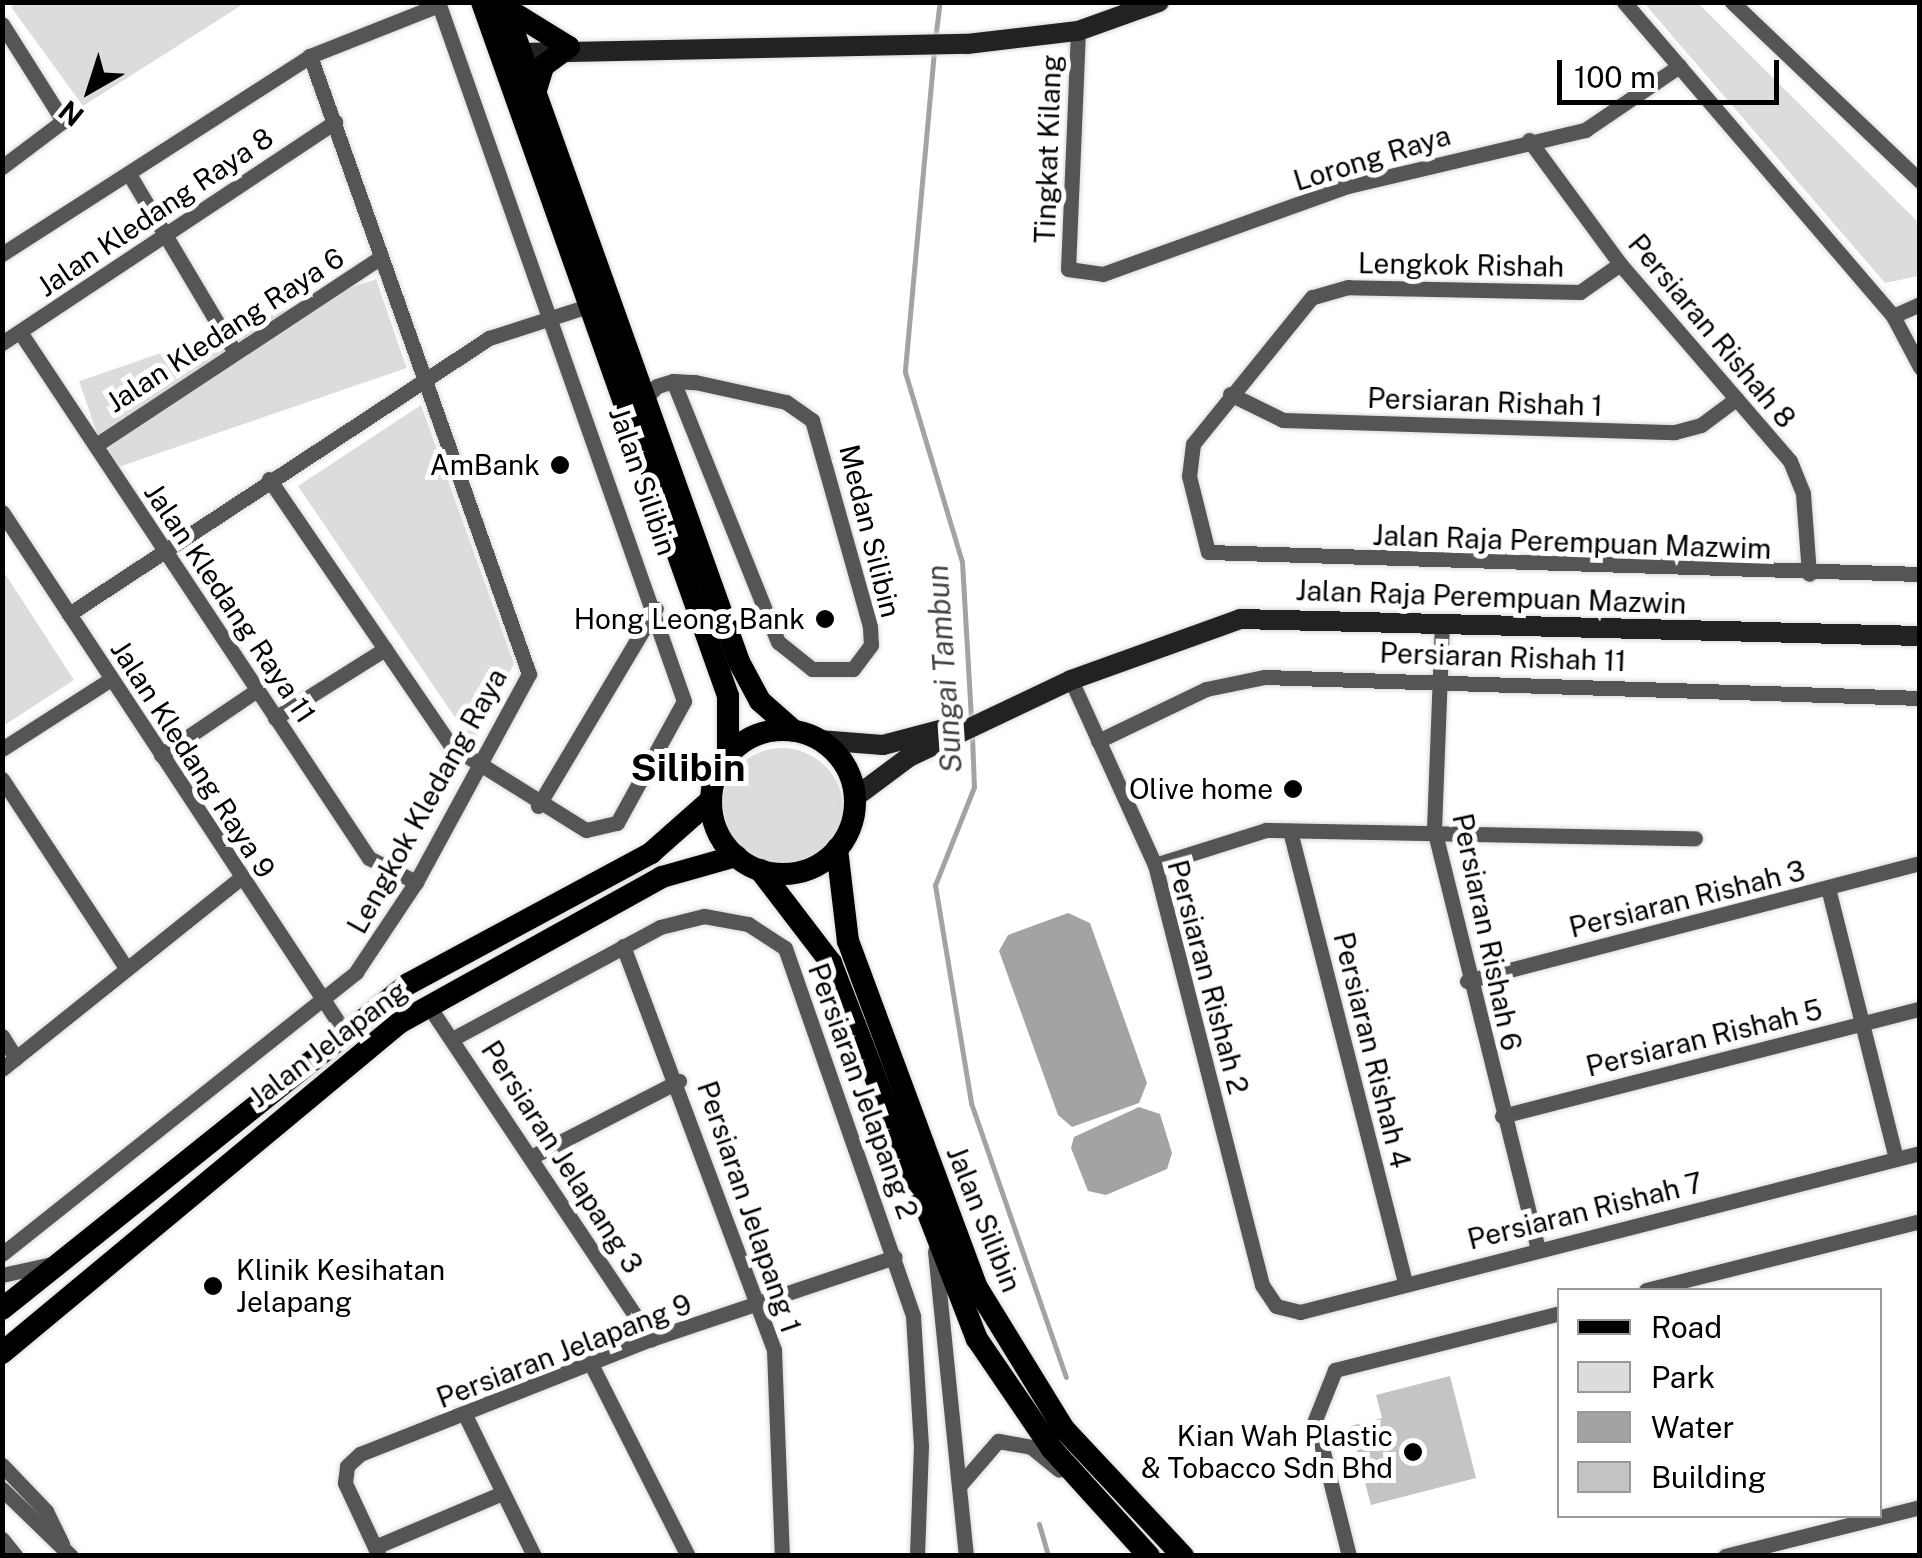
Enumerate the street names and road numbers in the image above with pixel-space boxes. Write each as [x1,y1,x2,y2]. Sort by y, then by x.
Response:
street label: Tingkat Kilang [1028,54,1068,244]
street label: Lorong Raya [1290,118,1454,198]
street label: Jalan Kledang Raya 8 [31,121,279,303]
street label: Persiaran Rishah 8 [1621,227,1803,435]
street label: Jalan Kledang Raya 6 [100,241,350,419]
street label: Lengkok Rishah [1358,246,1564,284]
street label: Persiaran Rishah 1 [1367,381,1603,423]
street label: Jalan Silibin [602,403,684,559]
street label: Medan Silibin [832,441,908,621]
street label: Jalan Kledang Raya 11 [137,477,323,729]
street label: Jalan Raja Perempuan Mazwim [1372,518,1772,566]
street label: Jalan Raja Perempuan Mazwin [1295,573,1687,621]
street label: Jalan Kledang Raya 9 [104,634,282,884]
street label: Persiaran Rishah 11 [1379,636,1627,678]
street label: Lengkok Kledang Raya [340,663,514,939]
street label: Persiaran Rishah 6 [1445,810,1529,1054]
street label: Persiaran Rishah 3 [1566,853,1808,945]
street label: Persiaran Rishah 2 [1161,856,1255,1098]
street label: Persiaran Rishah 4 [1326,929,1418,1171]
street label: Persiaran Jelapang 2 [801,959,925,1223]
street label: Jalan Jelapang [242,974,414,1114]
street label: Persiaran Rishah 5 [1582,992,1826,1084]
street label: Persiaran Jelapang 3 [474,1034,650,1280]
street label: Persiaran Jelapang 1 [690,1077,808,1337]
street label: Jalan Silibin [939,1141,1029,1297]
street label: Persiaran Rishah 7 [1464,1166,1706,1256]
street label: Persiaran Jelapang 9 [432,1287,696,1415]

